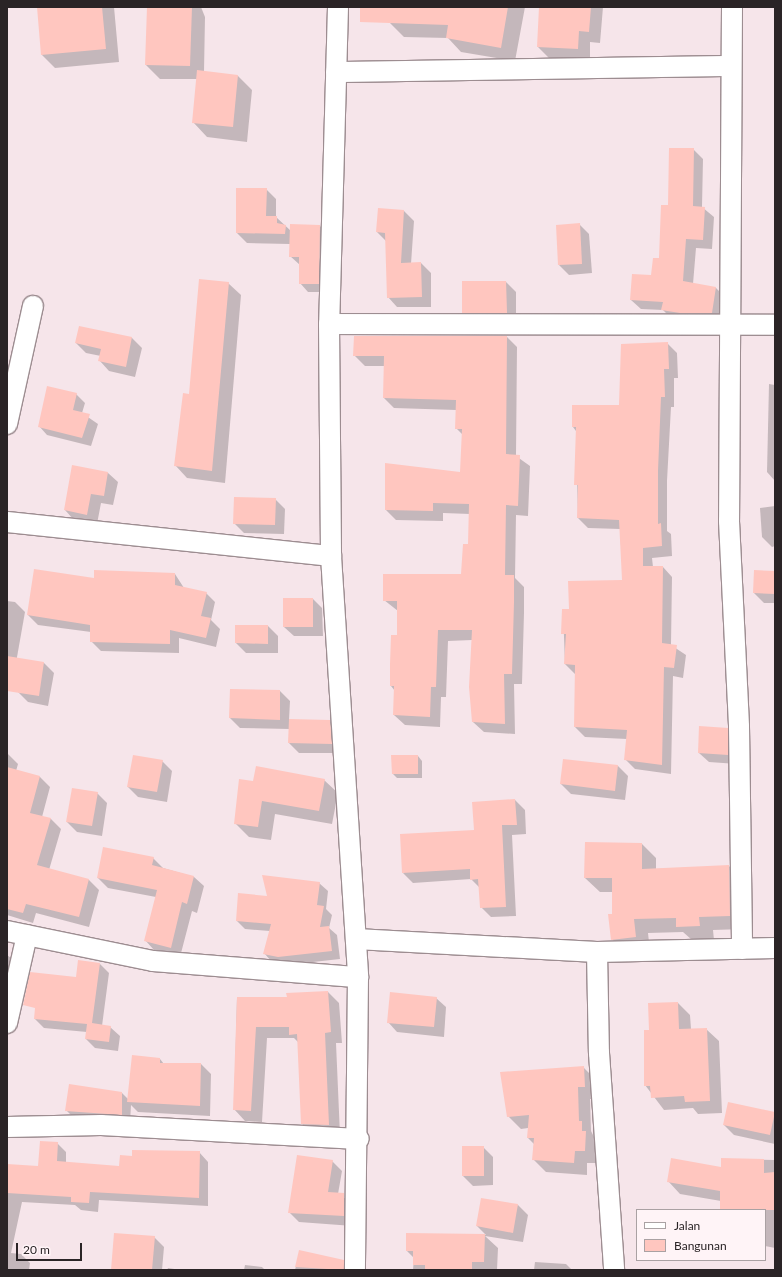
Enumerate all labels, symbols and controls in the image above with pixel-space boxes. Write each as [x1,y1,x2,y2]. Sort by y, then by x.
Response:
legend [636,1209,766,1261]
text: Jalan [674,1218,700,1233]
scale bar [18,1235,84,1261]
text: Bangunan [674,1238,727,1253]
text: 20 m [23,1242,50,1257]

